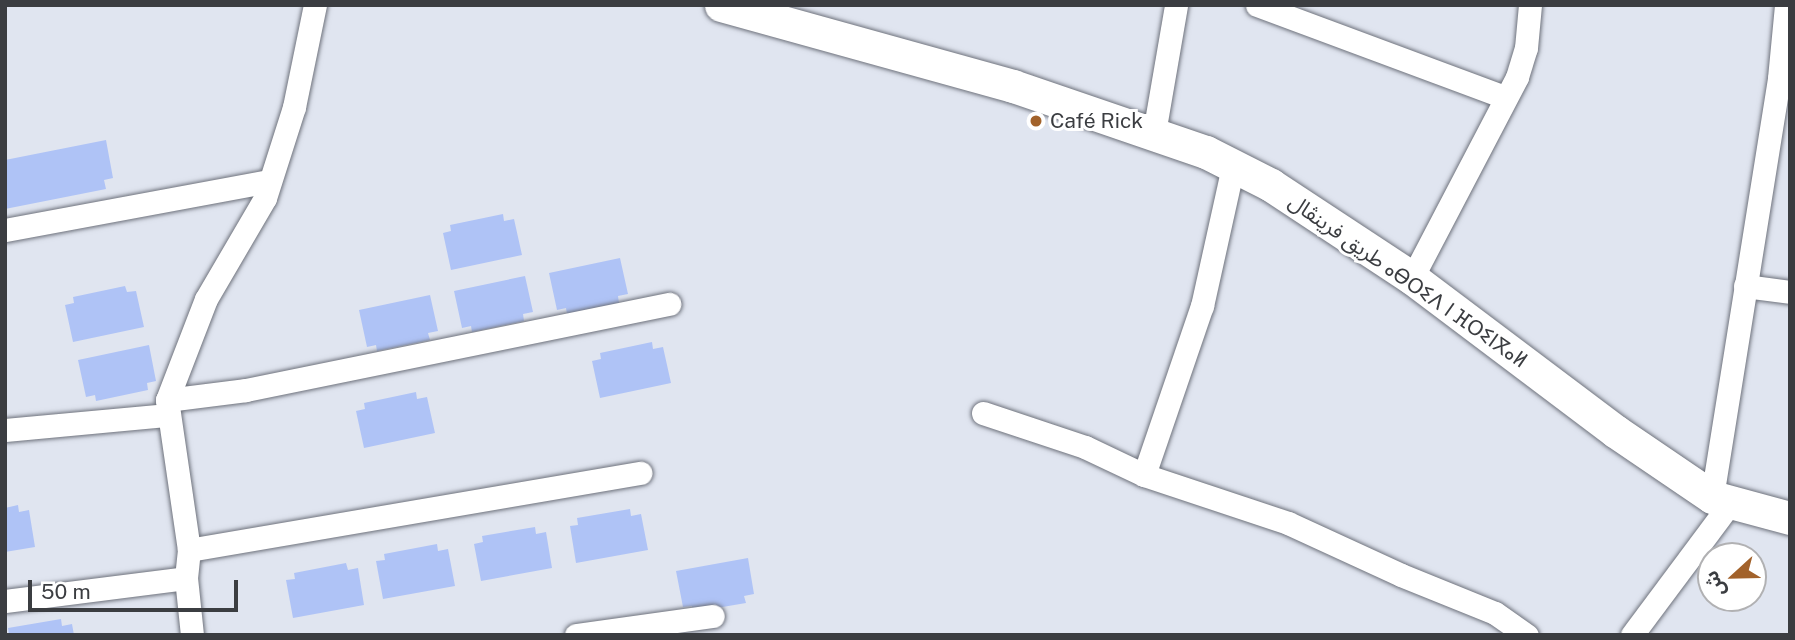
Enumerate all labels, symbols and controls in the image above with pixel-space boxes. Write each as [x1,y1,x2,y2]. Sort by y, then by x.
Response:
place label: Café Rick [1050,108,1143,134]
marker: Café Rick [1028,113,1044,129]
street label: طريق فرينڨال ⴰⴱⵔⵉⴷ ⵏ ⴼⵔⵉⵏⴳⴰⵍ [1284,189,1532,373]
north arrow [1697,542,1767,612]
scale bar [32,566,242,610]
text: ش [1699,568,1729,600]
text: 50 m [41,579,91,604]

